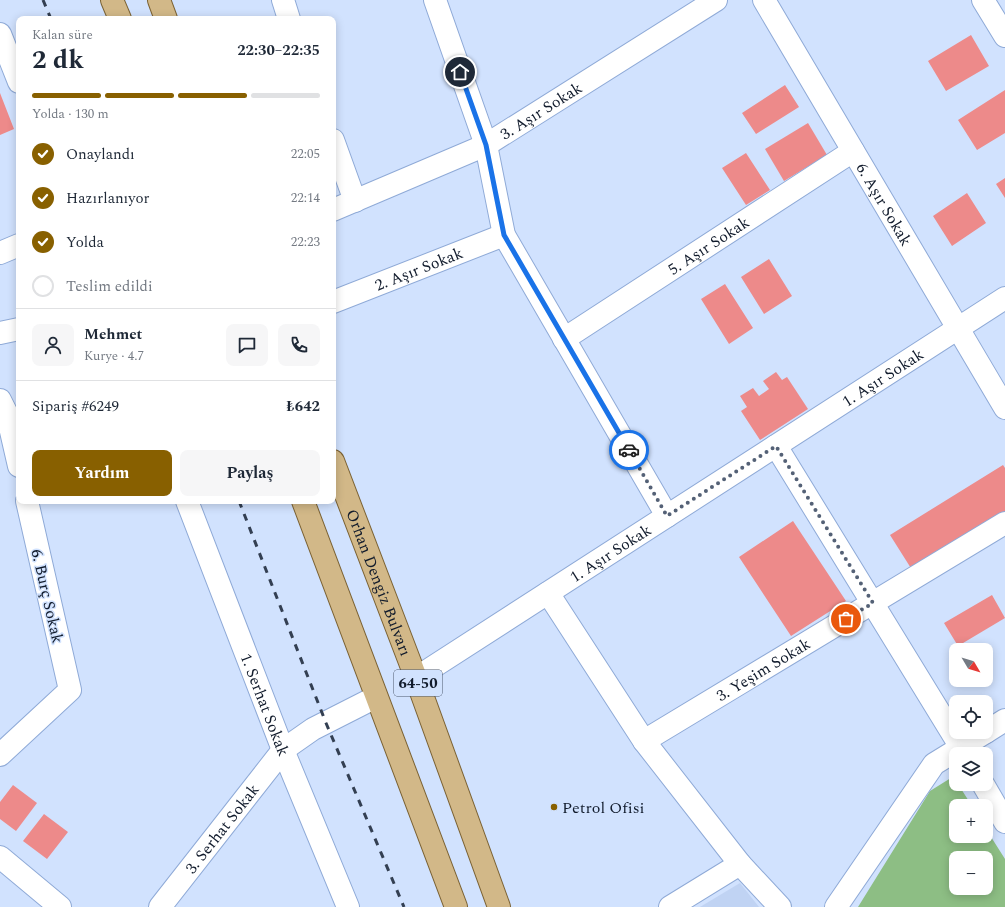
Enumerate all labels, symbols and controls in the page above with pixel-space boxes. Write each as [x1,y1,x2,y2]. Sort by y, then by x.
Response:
text: Kalan süre [32,25,93,45]
text: 22:30–22:35 [237,39,320,62]
text: 2 dk [32,40,84,80]
pin [443,55,477,89]
icon: home [449,61,471,83]
street label: 3. Aşır Sokak [496,76,587,146]
text: Yolda · 130 m [32,104,109,124]
icon: check [32,143,54,165]
text: Onaylandı [66,143,135,166]
text: 22:05 [291,144,320,164]
street label: 6. Aşır Sokak [850,158,918,251]
icon: check [32,187,54,209]
text: Hazırlanıyor [66,187,150,210]
text: 22:14 [291,188,320,208]
street label: 5. Aşır Sokak [663,211,754,281]
icon: check [32,231,54,253]
text: Yolda [66,231,104,254]
text: 22:23 [291,232,320,252]
street label: 2. Aşır Sokak [371,241,467,298]
text: Teslim edildi [66,275,153,298]
text: Mehmet [84,323,142,346]
button: person [32,324,74,366]
button: chat [226,324,268,366]
button: phone [278,324,320,366]
street label: 1. Aşır Sokak [837,343,929,413]
text: Kurye · 4.7 [84,346,144,366]
text: Sipariş #6249 [32,395,119,418]
text: ₺642 [286,395,320,418]
courier [609,430,649,470]
icon: car [618,439,640,461]
button: Yardım [32,450,172,496]
button: Paylaş [180,450,320,496]
street label: Orhan Dengiz Bulvarı [339,506,418,660]
street label: 1. Aşır Sokak [565,518,656,589]
street label: 6. Burç Sokak [24,547,70,646]
pin [829,602,863,636]
icon: bag [835,608,857,630]
street label: 3. Yeşim Sokak [712,632,815,708]
north arrow [949,643,993,687]
map controls [949,643,993,895]
street label: 1. Serhat Sokak [234,650,295,760]
road number: 64-50 [394,670,442,696]
button: locate [949,695,993,739]
button: layers [949,747,993,791]
street label: 3. Serhat Sokak [180,779,265,879]
place label: Petrol Ofisi [562,796,645,820]
button: + [949,799,993,843]
marker: Petrol Ofisi [549,802,559,812]
button: − [949,851,993,895]

